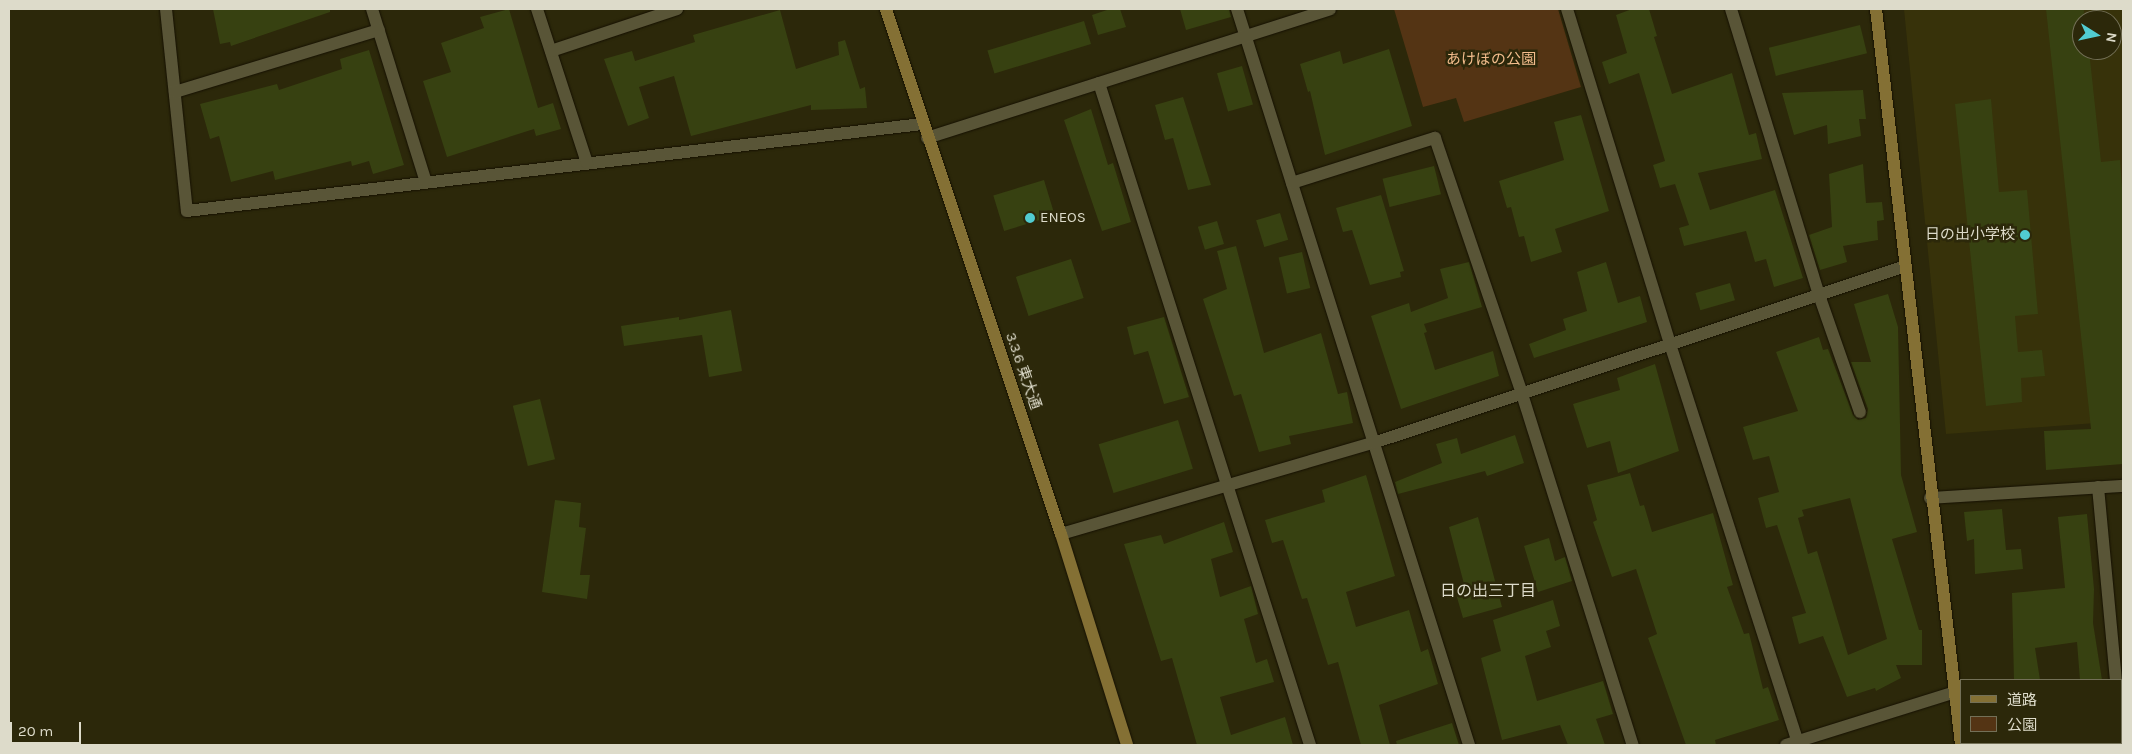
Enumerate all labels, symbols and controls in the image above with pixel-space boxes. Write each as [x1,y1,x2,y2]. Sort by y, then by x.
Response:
north arrow [2072,10,2122,60]
text: N [2102,31,2121,44]
park label: あけぼの公園 [1446,51,1536,69]
place label: ENEOS [1040,209,1086,227]
marker: ENEOS [1024,212,1036,224]
place label: 日の出小学校 [1925,226,2015,244]
marker: 日の出小学校 [2019,229,2031,241]
street label: 3.3.6 東大通 [1001,330,1045,412]
district label: 日の出三丁目 [1440,581,1536,601]
legend [1960,679,2122,744]
text: 道路 [2007,691,2037,709]
scale bar [12,712,84,744]
text: 公園 [2007,716,2037,734]
text: 20 m [18,722,53,740]

